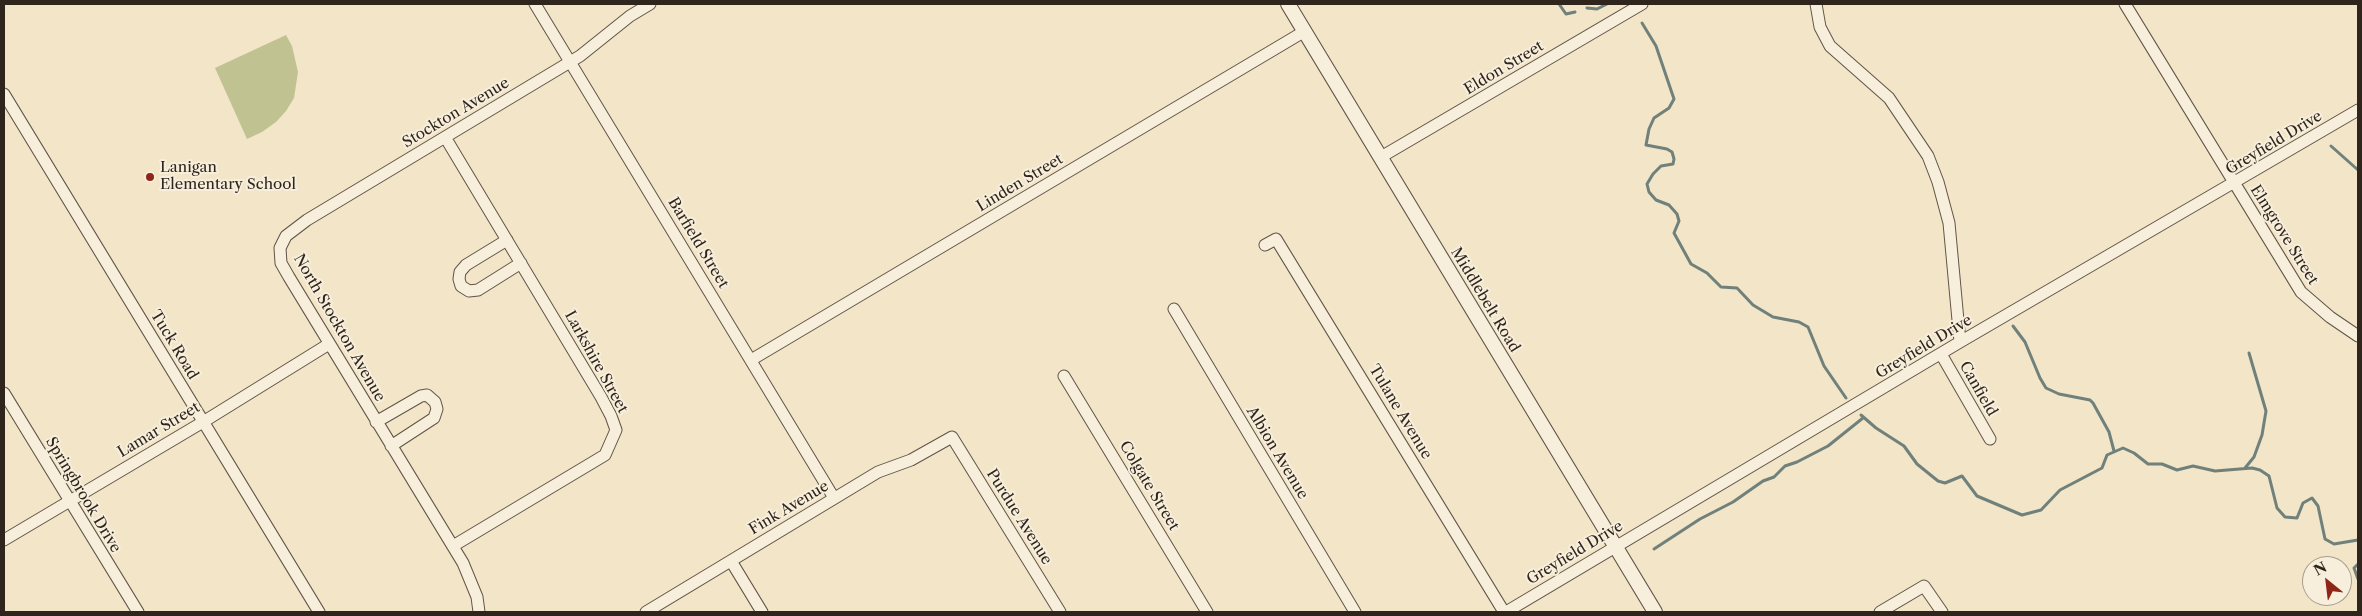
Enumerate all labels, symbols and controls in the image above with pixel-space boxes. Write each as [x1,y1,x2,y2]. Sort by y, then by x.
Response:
street label: Eldon Street [1461,37,1547,99]
street label: Stockton Avenue [399,74,513,152]
street label: Greyfield Drive [2223,107,2325,179]
street label: Linden Street [974,150,1066,216]
place label: Lanigan Elementary School [160,159,296,194]
marker: Lanigan Elementary School [144,171,156,183]
street label: Elmgrove Street [2246,182,2322,288]
street label: Barfield Street [664,194,732,292]
street label: Middlebelt Road [1447,244,1523,356]
street label: North Stockton Avenue [289,251,389,405]
street label: Tuck Road [146,307,202,383]
street label: Larkshire Street [560,308,632,416]
street label: Greyfield Drive [1873,311,1975,383]
street label: Canfield [1955,358,2001,420]
street label: Tulane Avenue [1365,361,1435,463]
street label: Lamar Street [115,398,203,462]
street label: Albion Avenue [1242,403,1312,503]
street label: Springbrook Drive [41,434,125,556]
street label: Colgate Street [1115,438,1183,534]
street label: Purdue Avenue [982,466,1056,568]
street label: Fink Avenue [746,477,832,539]
street label: Greyfield Drive [1524,517,1626,589]
north arrow [2302,556,2352,606]
text: N [2311,558,2330,580]

